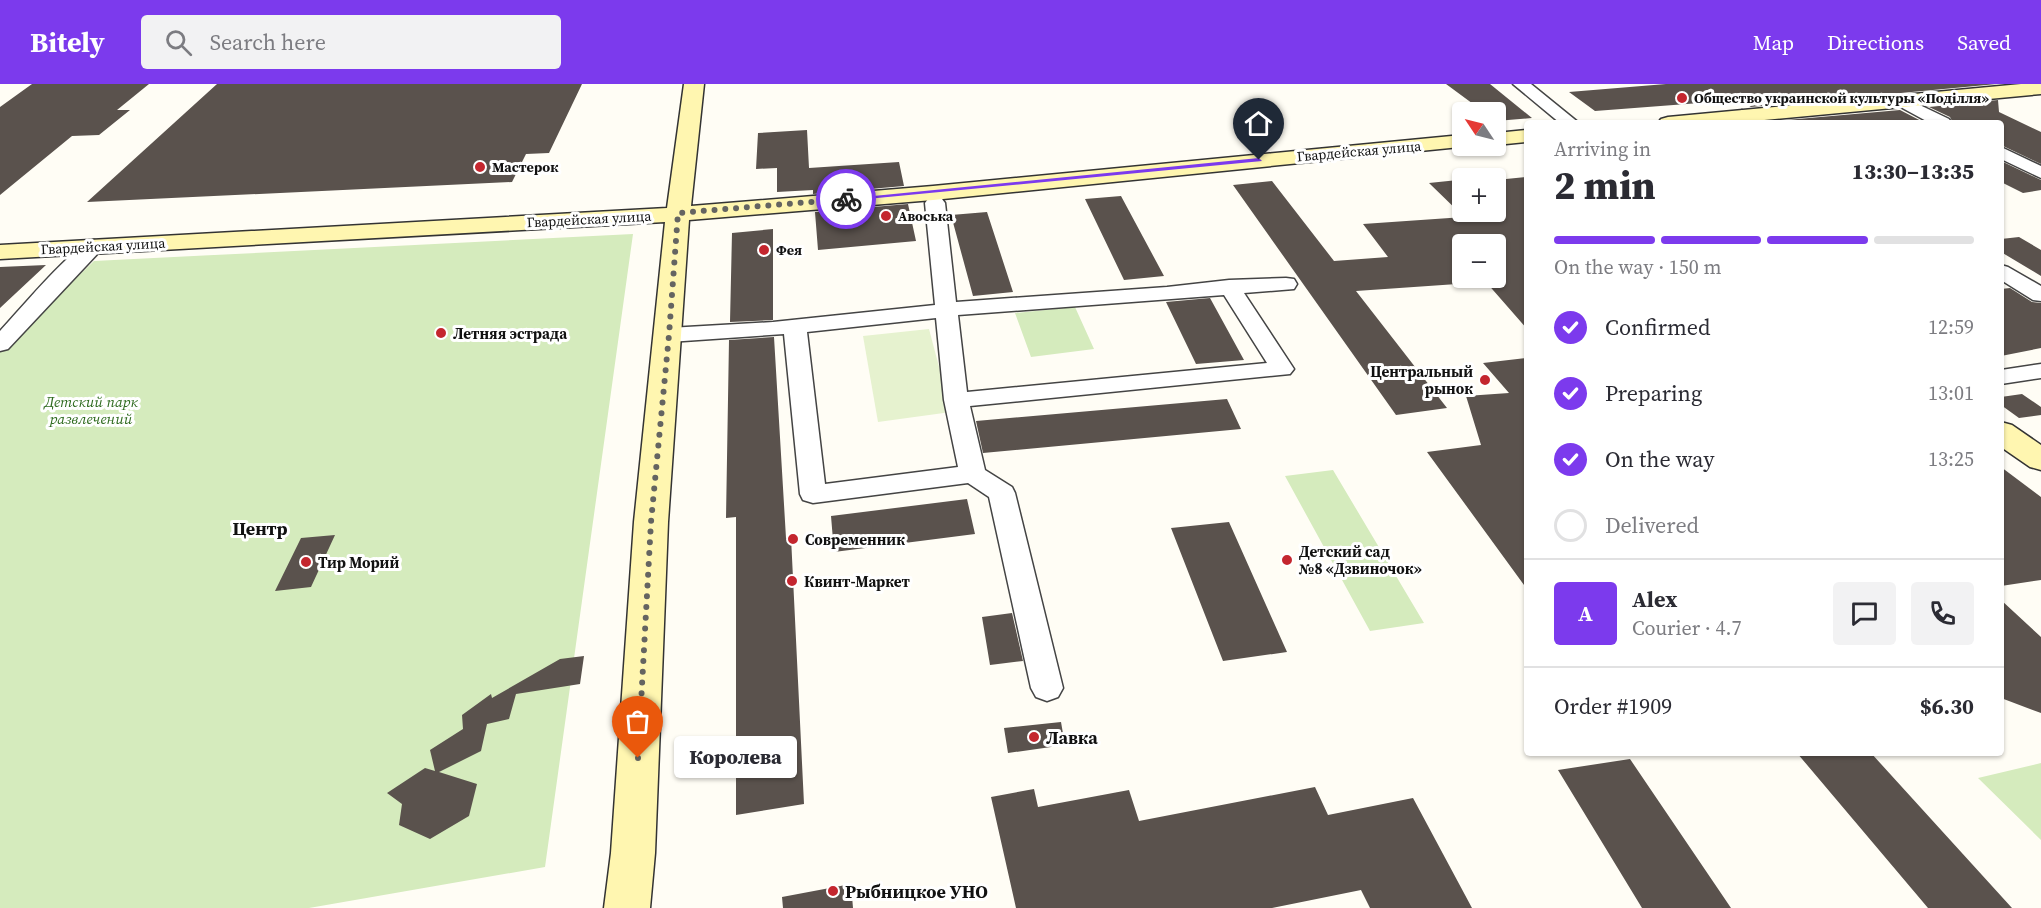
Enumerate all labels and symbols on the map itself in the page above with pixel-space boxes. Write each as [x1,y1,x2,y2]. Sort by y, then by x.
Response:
place label: Общество украинской культуры «Поділля» [1694,88,1989,108]
marker: Общество украинской культуры «Поділля» [1675,91,1689,105]
pin [1233,98,1284,160]
north arrow [1452,102,1506,156]
street label: Гвардейская улица [1296,136,1423,166]
place label: Мастерок [492,157,559,177]
marker: Мастерок [473,160,487,174]
courier [816,169,876,229]
street label: Гвардейская улица [526,206,653,232]
place label: Авоська [898,206,954,226]
marker: Авоська [879,209,893,223]
street label: Гвардейская улица [40,233,167,259]
place label: Фея [776,240,802,260]
marker: Фея [757,243,771,257]
place label: Летняя эстрада [453,323,568,344]
marker: Летняя эстрада [434,326,448,340]
place label: Центральный рынок [1370,361,1473,399]
marker: Центральный рынок [1478,373,1492,387]
park label: Детский парк развлечений [43,391,138,429]
district label: Центр [232,516,288,541]
place label: Современник [805,529,905,550]
marker: Современник [786,532,800,546]
place label: Детский сад №8 «Дзвиночок» [1298,541,1422,579]
place label: Тир Морий [318,552,399,573]
marker: Детский сад №8 «Дзвиночок» [1280,553,1294,567]
marker: Тир Морий [299,555,313,569]
place label: Квинт-Маркет [804,571,911,592]
marker: Квинт-Маркет [785,574,799,588]
pin [612,696,663,758]
place label: Лавка [1046,725,1098,750]
marker: Лавка [1027,730,1041,744]
callout: Королева [674,737,797,779]
place label: Рыбницкое УНО [845,879,988,904]
marker: Рыбницкое УНО [826,884,840,898]

